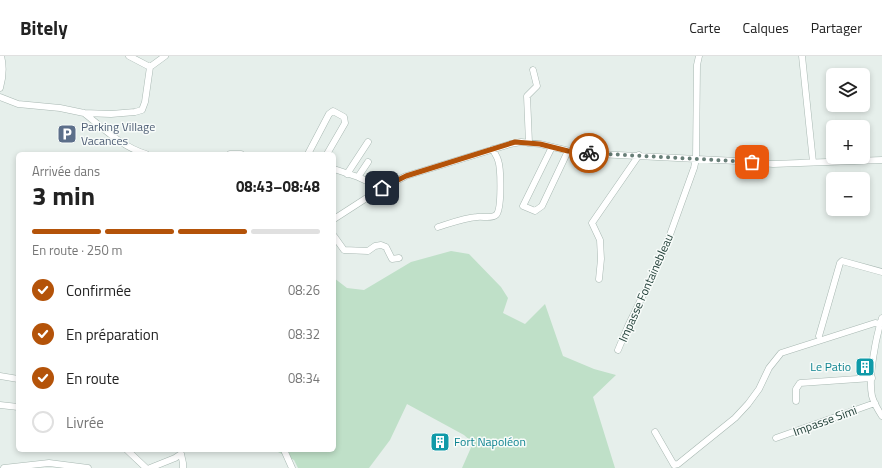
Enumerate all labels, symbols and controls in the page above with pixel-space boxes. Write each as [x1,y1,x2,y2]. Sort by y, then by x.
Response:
text: Bitely [20,13,68,42]
text: Carte [689,17,721,38]
text: Calques [743,17,789,38]
text: Partager [811,17,862,38]
map controls [826,68,870,216]
button: layers [826,68,870,112]
place label: Parking Village Vacances [81,117,155,150]
button: + [826,120,870,164]
parking icon: Parking Village Vacances [56,123,78,145]
courier [569,133,609,173]
icon: bike [578,142,600,164]
pin [735,145,769,179]
icon: bag [741,151,763,173]
text: Arrivée dans [32,161,100,181]
pin [365,171,399,205]
button: − [826,172,870,216]
text: 08:43–08:48 [236,175,320,198]
text: 3 min [32,176,95,215]
icon: home [371,177,393,199]
street label: Impasse Fontainebleau [613,231,678,345]
text: En route · 250 m [32,240,122,260]
icon: check [32,279,54,301]
text: Confirmée [66,279,131,302]
text: 08:26 [288,280,320,300]
icon: check [32,323,54,345]
text: En préparation [66,323,159,346]
text: 08:32 [288,324,320,344]
building icon: Le Patio [854,356,876,378]
place label: Le Patio [810,357,851,376]
icon: check [32,367,54,389]
text: En route [66,367,119,390]
text: 08:34 [288,368,320,388]
street label: Impasse Simi [790,400,860,441]
text: Livrée [66,411,104,434]
building icon: Fort Napoléon [429,431,451,453]
place label: Fort Napoléon [454,432,526,451]

